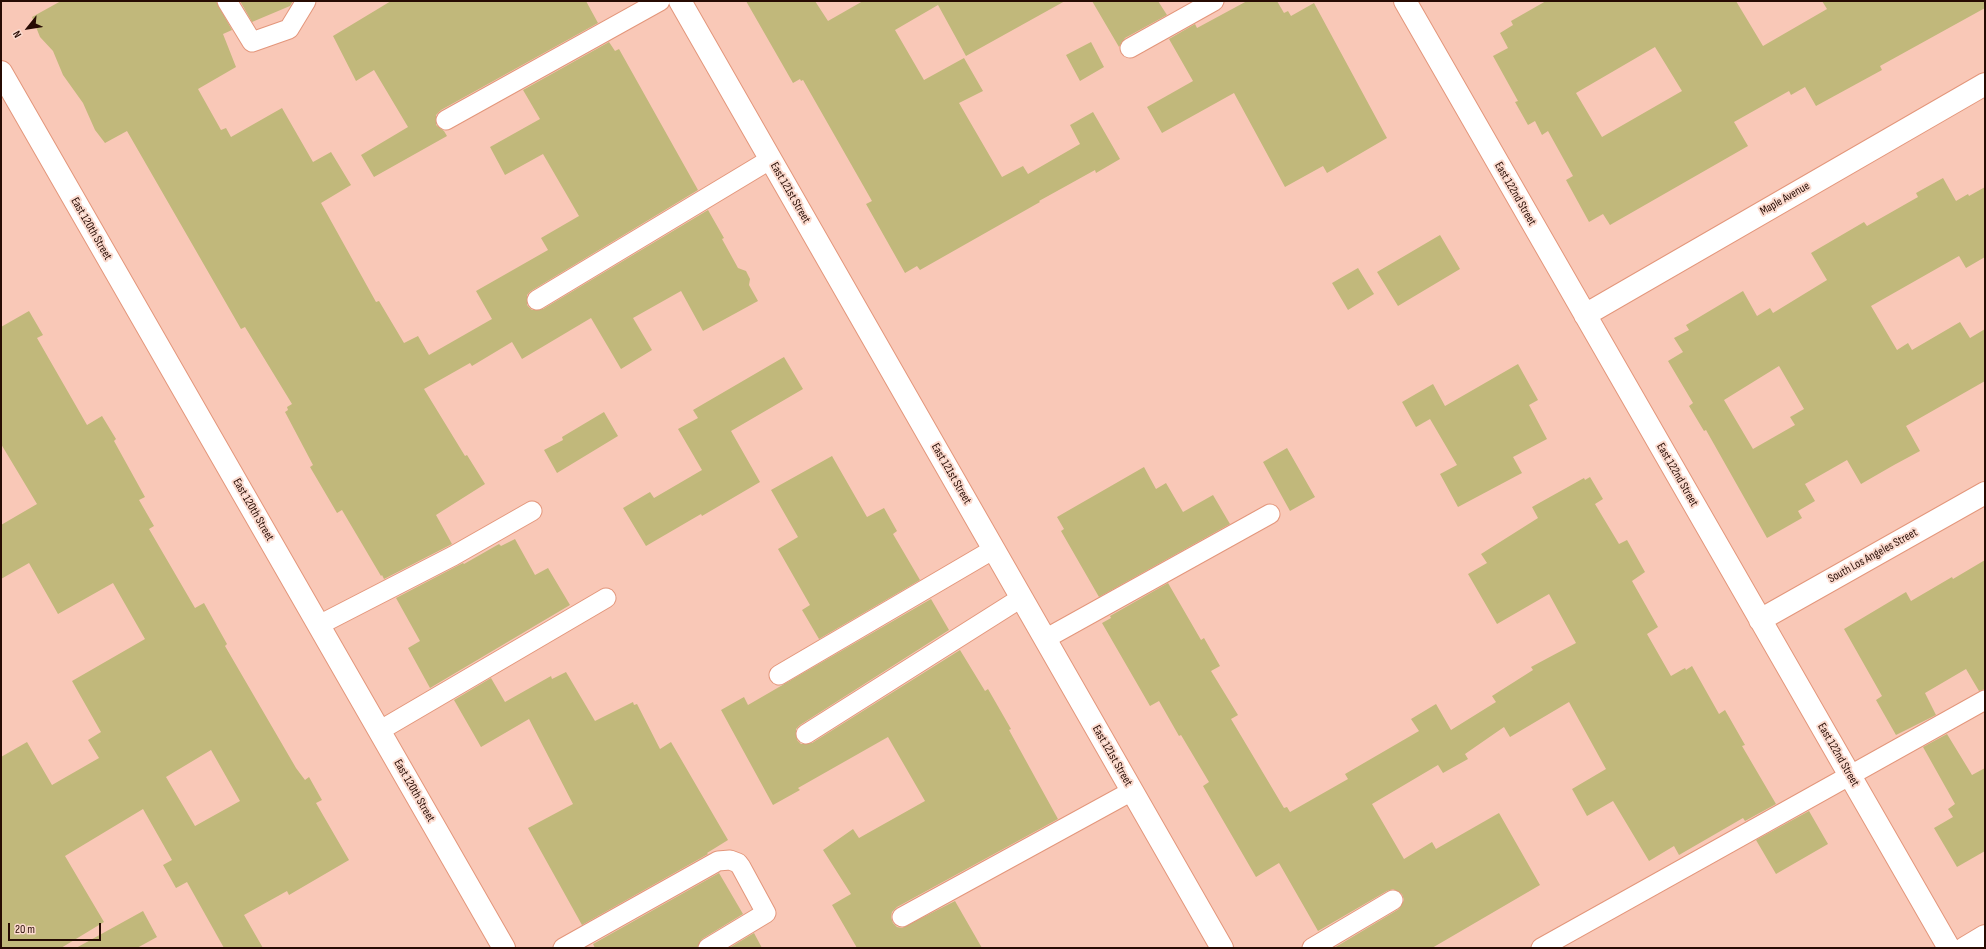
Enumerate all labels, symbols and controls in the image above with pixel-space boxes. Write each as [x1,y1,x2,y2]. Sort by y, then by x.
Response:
north arrow [8,8,48,48]
text: N [10,28,24,40]
street label: East 121st Street [767,160,813,226]
street label: East 122nd Street [1491,160,1539,228]
street label: Maple Avenue [1758,179,1812,219]
street label: East 120th Street [67,195,115,263]
street label: East 121st Street [928,441,974,507]
street label: East 122nd Street [1653,441,1701,509]
street label: East 120th Street [229,476,277,544]
street label: South Los Angeles Street [1826,525,1920,587]
street label: East 122nd Street [1814,721,1862,789]
street label: East 121st Street [1089,723,1135,789]
street label: East 120th Street [390,757,438,825]
scale bar [10,915,103,941]
text: 20 m [15,922,35,937]

